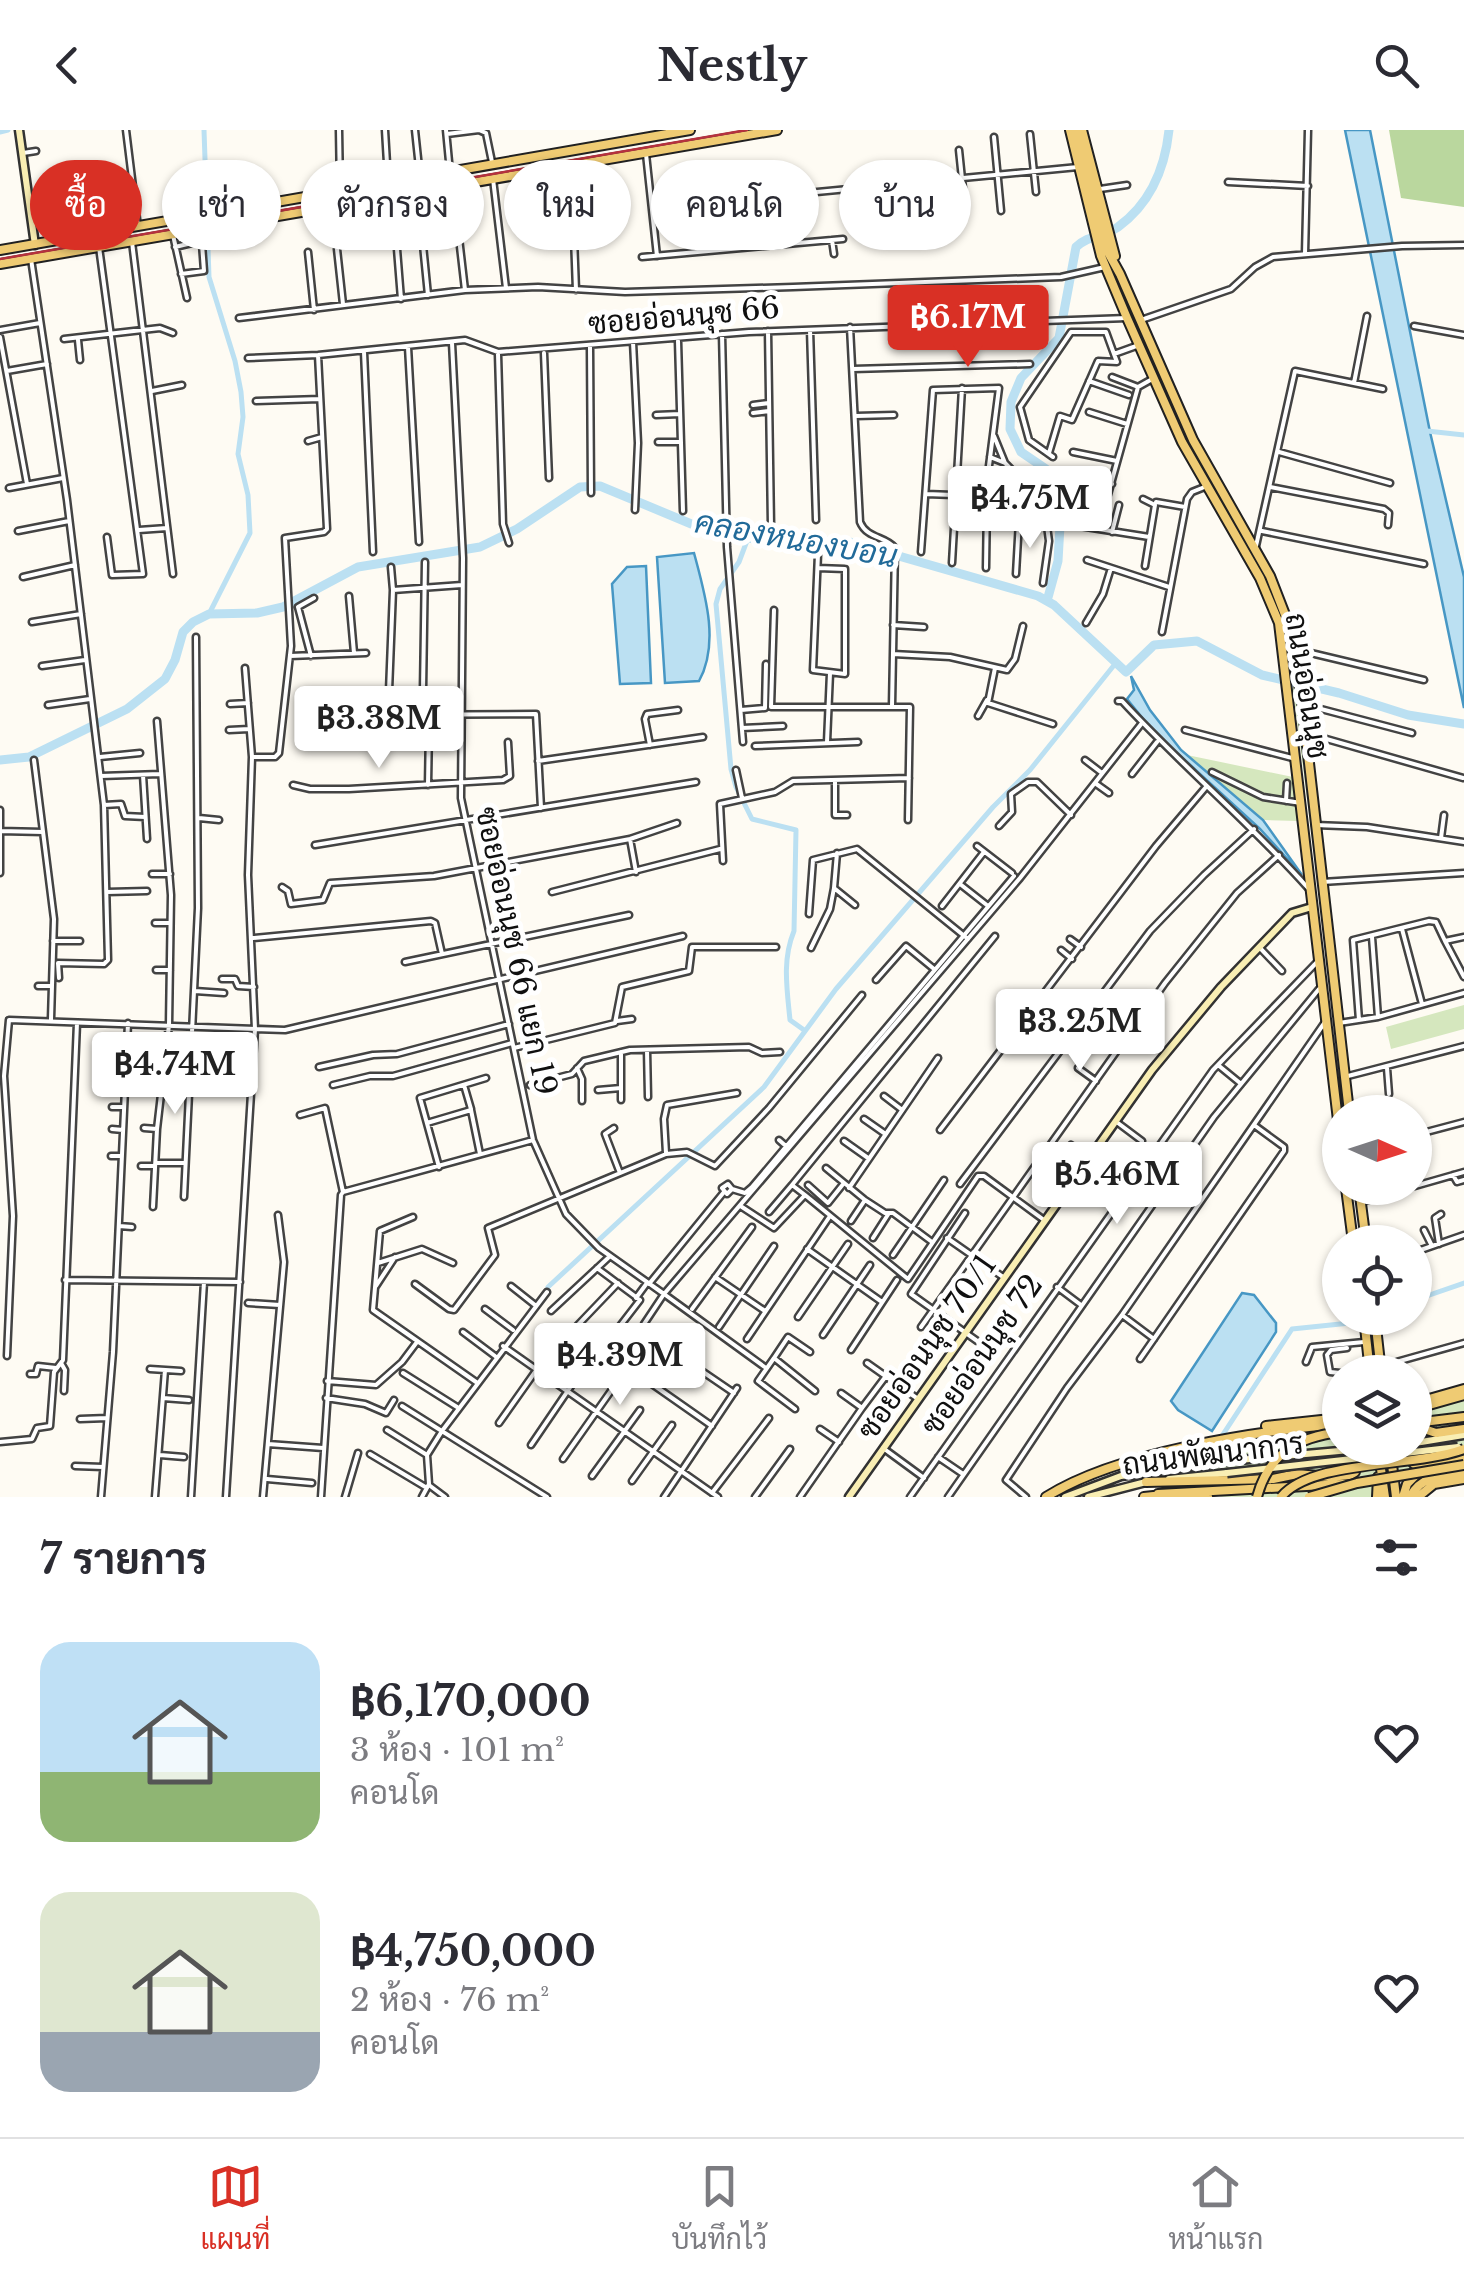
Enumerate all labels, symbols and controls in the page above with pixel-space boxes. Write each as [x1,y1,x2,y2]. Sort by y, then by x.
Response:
text: Nestly [657,37,807,93]
icon: back [40,38,95,93]
icon: search [1369,38,1424,93]
chip: ซื้อ [30,160,142,250]
chip: เช่า [162,160,281,250]
chip: ตัวกรอง [301,160,484,250]
chip: ใหม่ [504,160,631,250]
chip: คอนโด [651,160,819,250]
chip: บ้าน [839,160,971,250]
pin: ฿6.17M [887,285,1049,370]
street label: ซอยอ่อนนุช 66 [587,289,781,345]
text: ฿6.17M [910,297,1026,337]
pin: ฿4.75M [949,466,1111,551]
text: ฿4.75M [970,478,1090,518]
water label: คลองหนองบอน [692,502,900,576]
street label: ถนนอ่อนนุช [1275,610,1337,762]
pin: ฿3.38M [298,686,460,771]
text: ฿3.38M [316,698,442,738]
street label: ซอยอ่อนนุช 66 แยก 19 [465,803,565,1099]
pin: ฿3.25M [999,989,1161,1074]
text: ฿3.25M [1018,1001,1142,1041]
pin: ฿4.74M [94,1032,256,1117]
text: ฿4.74M [114,1044,236,1084]
north arrow [1322,1095,1432,1205]
map controls [1322,1095,1432,1465]
pin: ฿5.46M [1036,1142,1198,1227]
text: ฿5.46M [1054,1154,1180,1194]
button: locate [1322,1225,1432,1335]
street label: ซอยอ่อนนุช 70/1 [849,1247,1006,1448]
street label: ซอยอ่อนนุช 72 [913,1267,1053,1444]
pin: ฿4.39M [539,1323,701,1408]
text: ฿4.39M [556,1335,684,1375]
button: layers [1322,1355,1432,1465]
street label: ถนนพัฒนาการ [1120,1424,1306,1483]
icon: filters [1369,1530,1424,1585]
text: 7 รายการ [40,1533,207,1585]
text: ฿6,170,000 [350,1675,591,1727]
icon: home [120,1682,240,1802]
icon: heart [1369,1715,1424,1770]
text: 3 ห้อง · 101 m² [350,1730,564,1770]
text: คอนโด [350,1773,440,1813]
text: ฿4,750,000 [350,1925,596,1977]
icon: home [120,1932,240,2052]
icon: heart [1369,1965,1424,2020]
text: 2 ห้อง · 76 m² [350,1980,549,2020]
text: คอนโด [350,2023,440,2063]
tab: แผนที่ [201,2159,270,2257]
tab: บันทึกไว้ [672,2159,767,2257]
tab: หน้าแรก [1168,2159,1263,2257]

